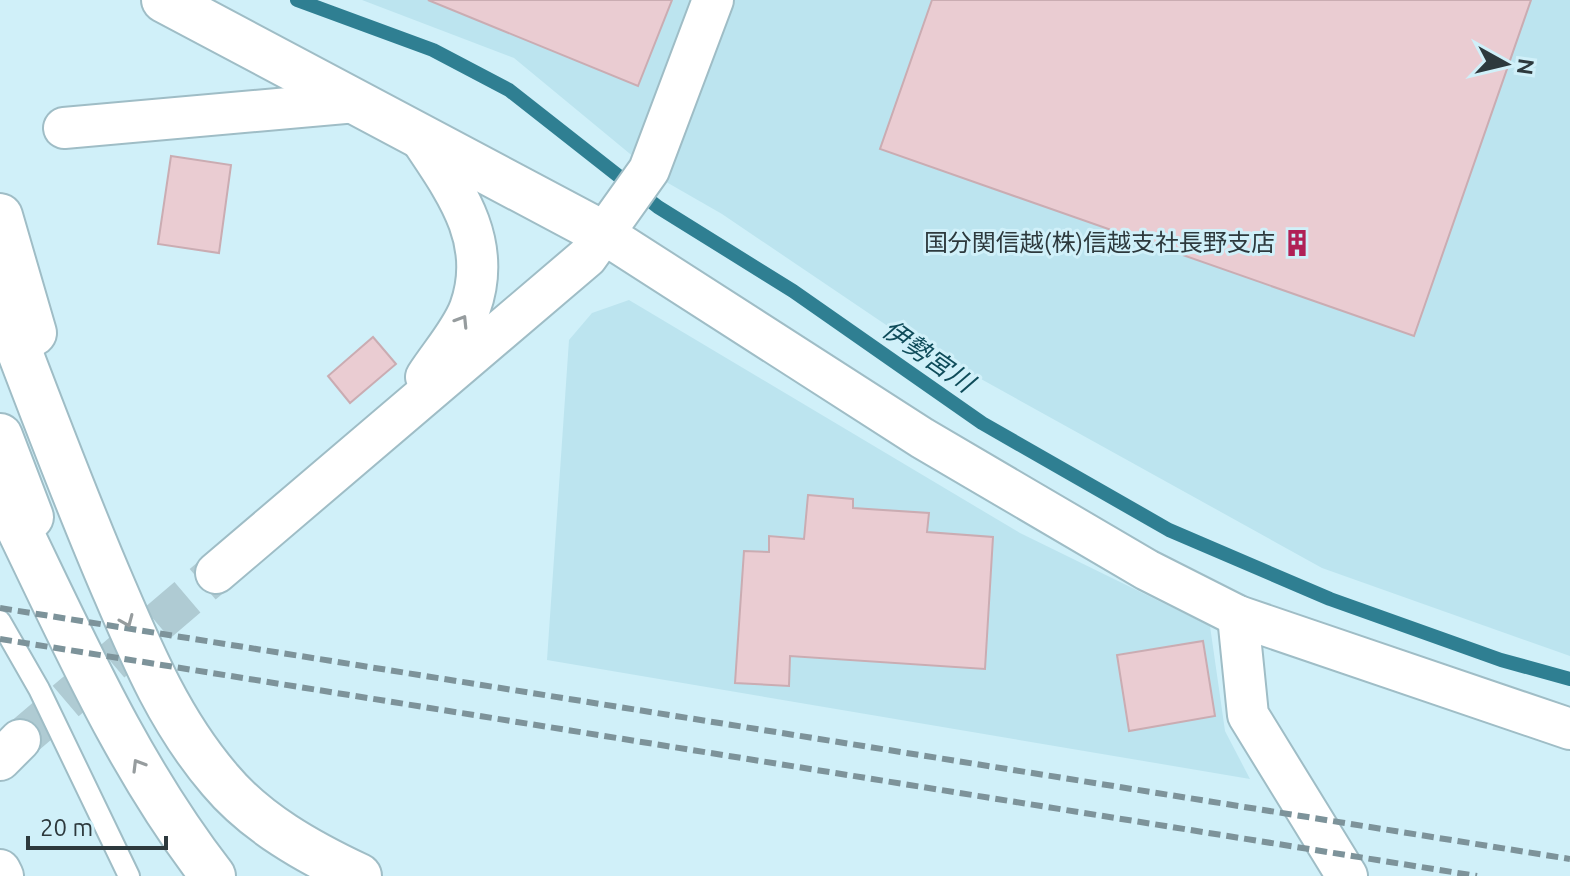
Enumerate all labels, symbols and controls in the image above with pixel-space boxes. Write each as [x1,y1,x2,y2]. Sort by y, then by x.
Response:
north arrow [1466,24,1546,104]
text: N [1513,57,1540,77]
building icon: 国分関信越(株)信越支社長野支店 [1282,228,1312,258]
place label: 国分関信越(株)信越支社長野支店 [924,229,1275,256]
water label: 伊勢宮川 [877,314,982,399]
one-way arrow [452,315,467,330]
one-way arrow [118,613,134,627]
one-way arrow [132,759,148,774]
scale bar [28,800,166,850]
text: 20 m [40,814,93,841]

